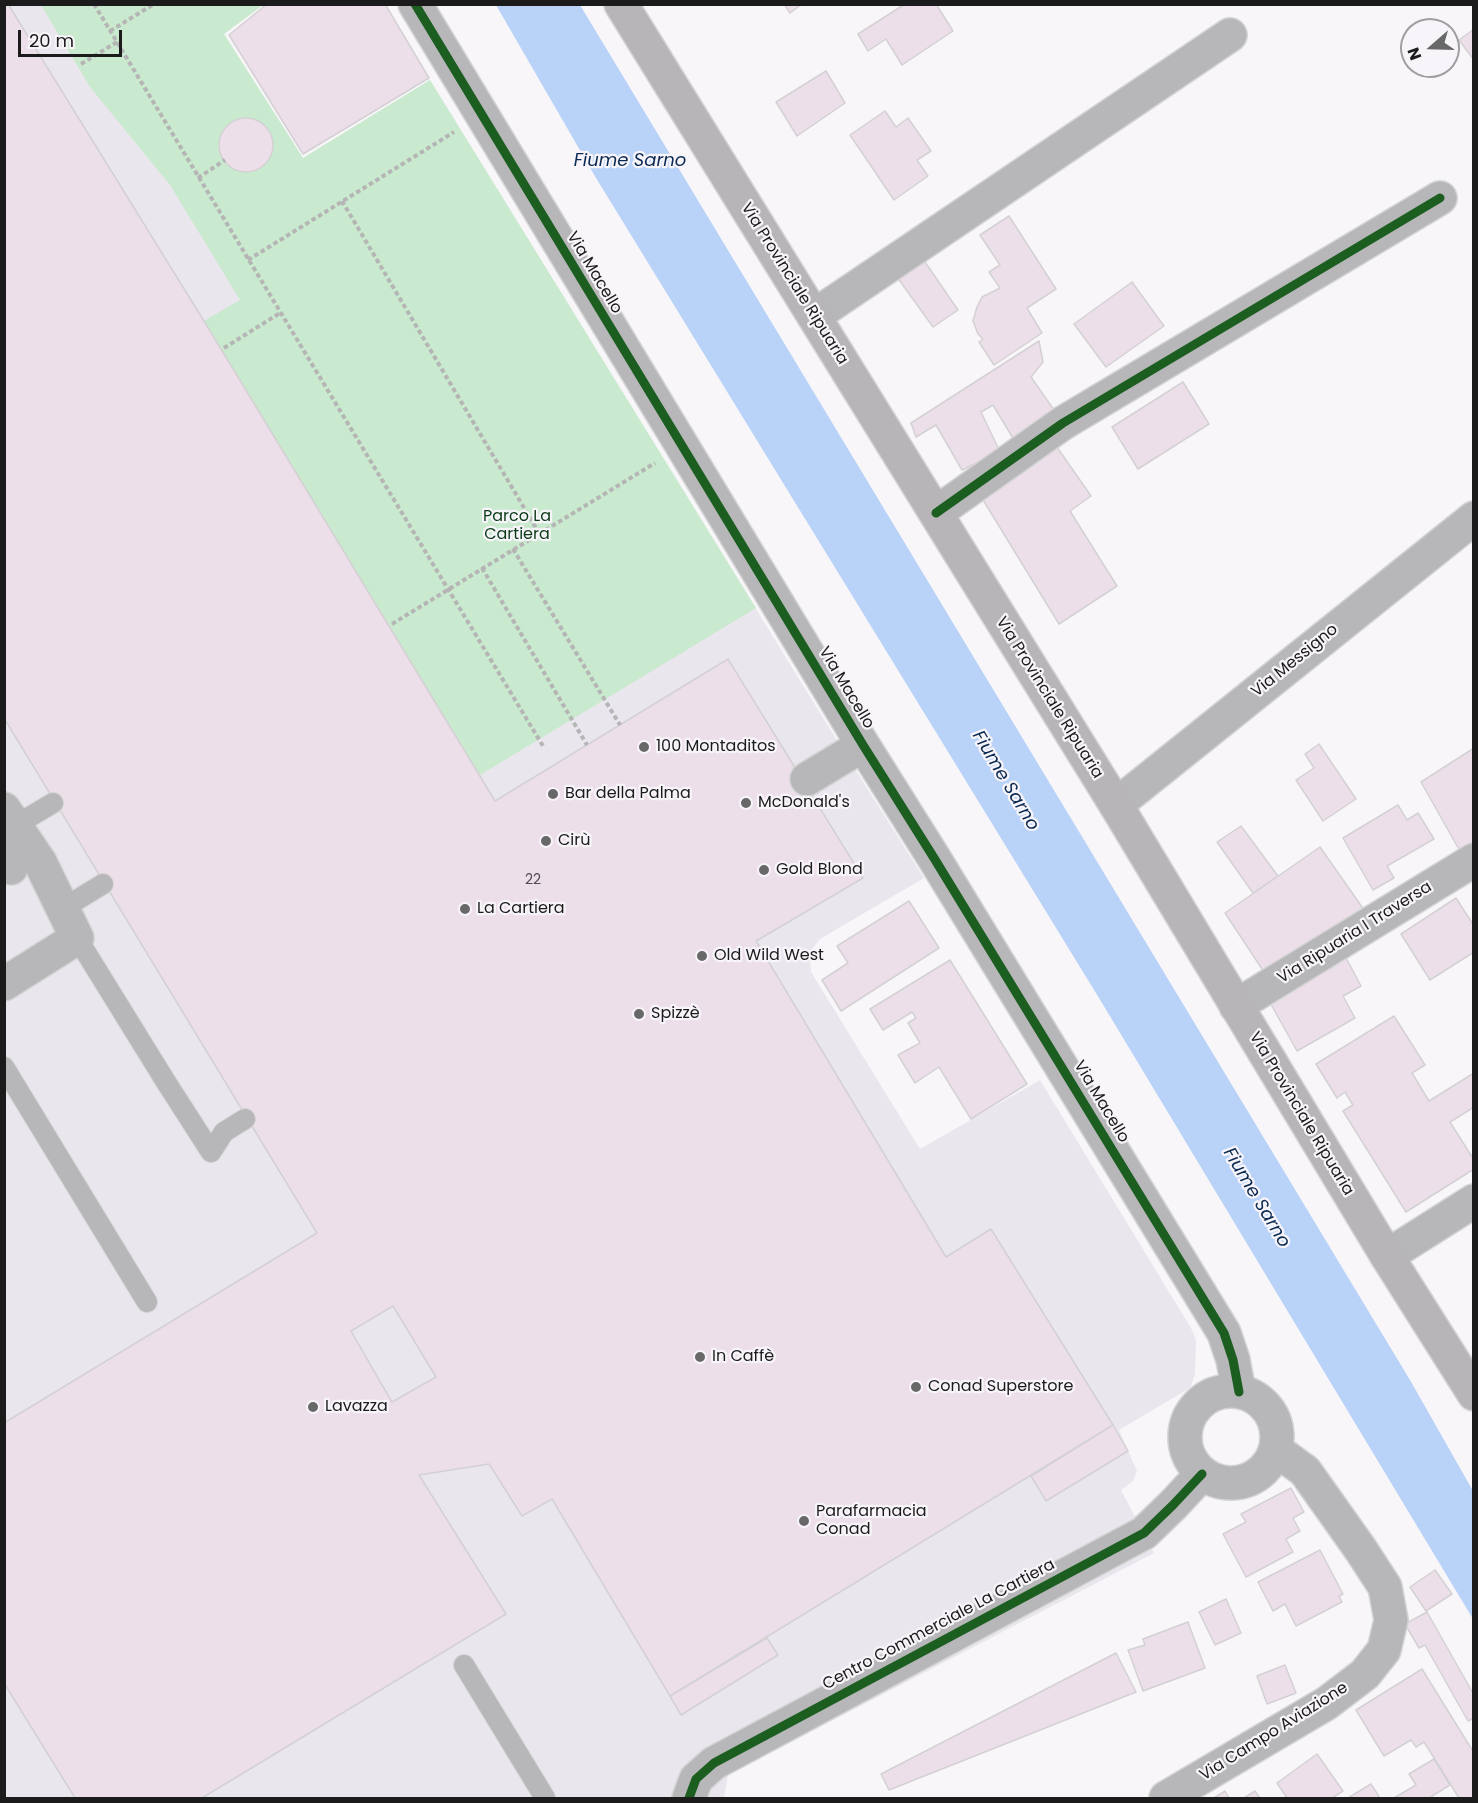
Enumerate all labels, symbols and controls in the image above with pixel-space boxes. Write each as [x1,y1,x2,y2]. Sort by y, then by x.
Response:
scale bar [21,18,124,56]
north arrow [1400,18,1460,78]
text: 20 m [29,28,74,53]
text: N [1402,44,1427,63]
water label: Fiume Sarno [574,150,686,172]
street label: Via Provinciale Ripuaria [736,199,852,369]
street label: Via Macello [562,229,626,317]
park label: Parco La Cartiera [483,507,551,545]
street label: Via Provinciale Ripuaria [991,613,1107,783]
street label: Via Messigno [1248,620,1342,702]
street label: Via Macello [814,644,878,732]
water label: Fiume Sarno [967,727,1043,835]
place label: 100 Montaditos [656,737,776,757]
marker: 100 Montaditos [637,740,651,754]
place label: Bar della Palma [565,784,691,804]
marker: Bar della Palma [546,787,560,801]
place label: McDonald's [758,793,850,813]
marker: McDonald's [739,796,753,810]
place label: Cirù [558,831,590,851]
marker: Cirù [539,834,553,848]
place label: Gold Blond [776,860,863,880]
marker: Gold Blond [757,863,771,877]
house number: 22 [525,872,541,888]
street label: Via Ripuaria I Traversa [1274,878,1436,988]
place label: La Cartiera [477,899,565,919]
marker: La Cartiera [458,902,472,916]
place label: Old Wild West [714,946,824,966]
marker: Old Wild West [695,949,709,963]
place label: Spizzè [651,1004,700,1024]
marker: Spizzè [632,1007,646,1021]
street label: Via Provinciale Ripuaria [1245,1029,1357,1199]
street label: Via Macello [1069,1058,1133,1146]
water label: Fiume Sarno [1218,1144,1294,1252]
place label: In Caffè [712,1347,774,1367]
marker: In Caffè [693,1350,707,1364]
place label: Conad Superstore [928,1377,1073,1397]
marker: Conad Superstore [909,1380,923,1394]
place label: Lavazza [325,1397,388,1417]
marker: Lavazza [306,1400,320,1414]
place label: Parafarmacia Conad [816,1502,927,1540]
marker: Parafarmacia Conad [797,1514,811,1528]
street label: Centro Commerciale La Cartiera [820,1555,1058,1695]
street label: Via Campo Aviazione [1196,1679,1352,1785]

